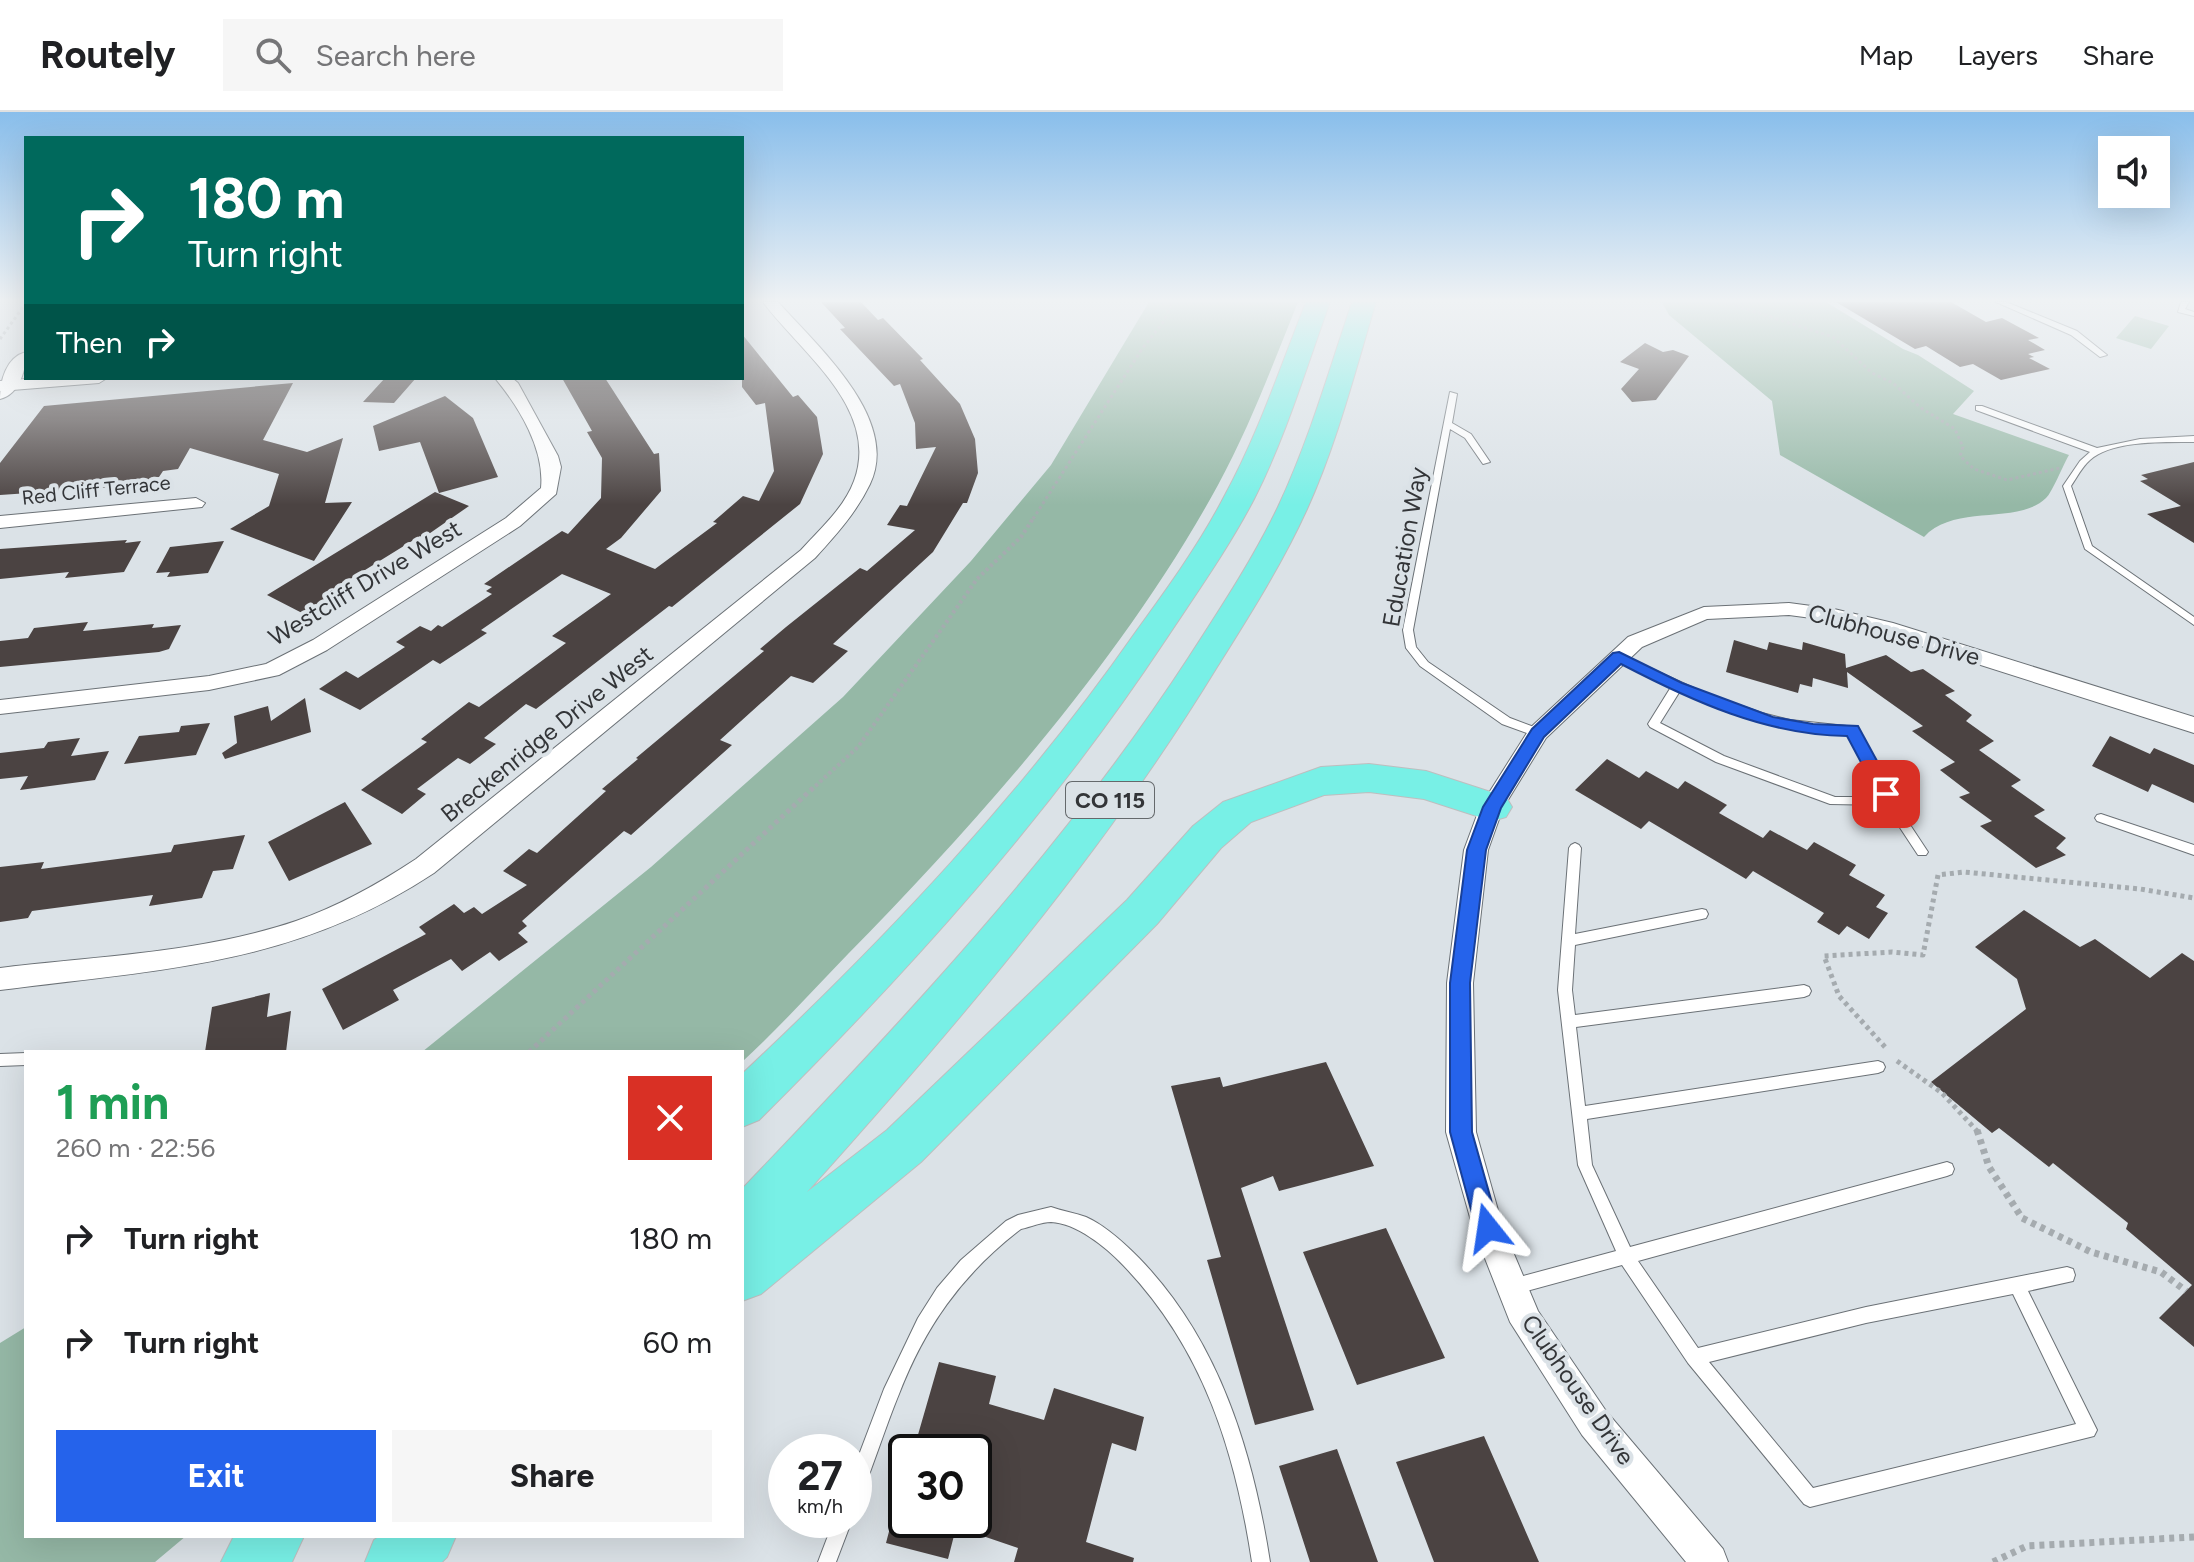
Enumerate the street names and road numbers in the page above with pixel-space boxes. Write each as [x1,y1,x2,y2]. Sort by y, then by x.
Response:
street label: Education Way [1376,464,1433,629]
street label: Red Cliff Terrace [20,470,172,510]
street label: Westcliff Drive West [263,514,466,652]
street label: Clubhouse Drive [1805,598,1983,671]
street label: Breckenridge Drive West [435,639,659,828]
road number: CO 115 [1066,782,1154,818]
street label: Clubhouse Drive [1516,1309,1641,1470]

